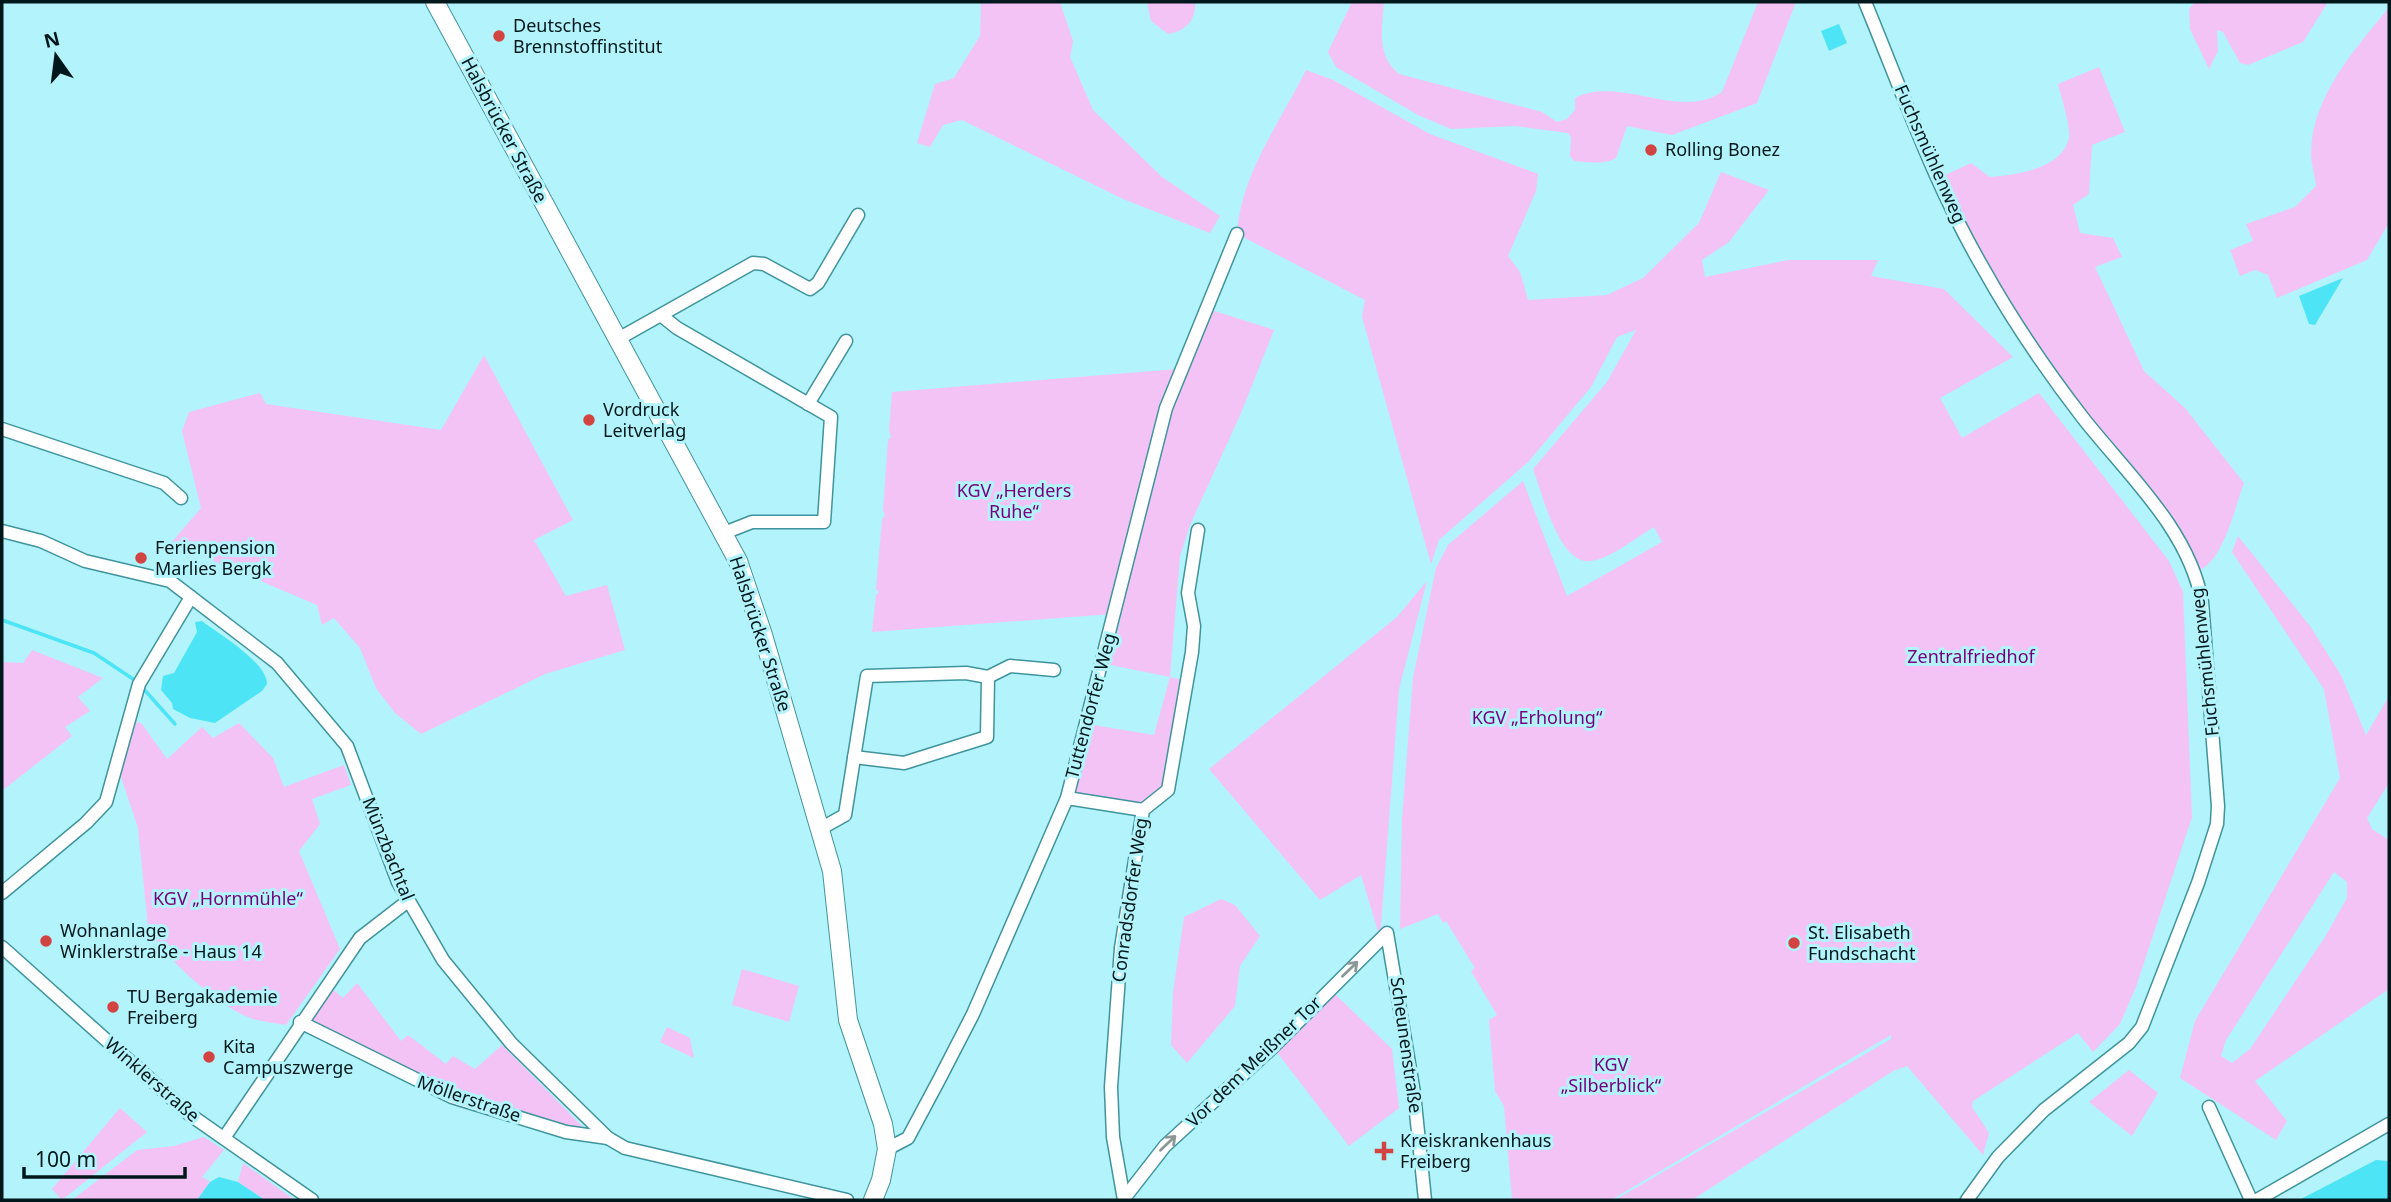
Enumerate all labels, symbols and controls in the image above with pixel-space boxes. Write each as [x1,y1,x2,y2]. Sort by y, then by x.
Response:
place label: Deutsches Brennstoffinstitut [513,13,663,58]
north arrow [21,21,91,91]
text: N [41,25,63,54]
marker: Deutsches Brennstoffinstitut [491,28,507,44]
street label: Halsbrücker Straße [456,52,553,207]
street label: Fuchsmühlenweg [1890,81,1972,227]
place label: Rolling Bonez [1665,137,1780,161]
marker: Rolling Bonez [1643,142,1659,158]
place label: Vordruck Leitverlag [603,397,686,442]
marker: Vordruck Leitverlag [581,412,597,428]
park label: KGV „Herders Ruhe“ [957,478,1071,523]
place label: Ferienpension Marlies Bergk [155,535,275,580]
marker: Ferienpension Marlies Bergk [133,550,149,566]
street label: Halsbrücker Straße [725,553,797,714]
street label: Fuchsmühlenweg [2184,587,2224,738]
street label: Tuttendorfer Weg [1059,630,1121,781]
park label: Zentralfriedhof [1907,644,2036,668]
park label: KGV „Erholung“ [1472,705,1603,729]
street label: Münzbachtal [357,793,421,904]
street label: Conradsdorfer Weg [1106,816,1152,984]
park label: KGV „Hornmühle“ [153,886,304,910]
place label: Wohnanlage Winklerstraße - Haus 14 [60,918,262,963]
place label: St. Elisabeth Fundschacht [1808,920,1916,965]
marker: Wohnanlage Winklerstraße - Haus 14 [38,933,54,949]
marker: St. Elisabeth Fundschacht [1786,935,1802,951]
one-way arrow [1341,961,1358,978]
street label: Scheunenstraße [1386,975,1428,1114]
place label: TU Bergakademie Freiberg [127,984,278,1029]
street label: Vor dem Meißner Tor [1181,990,1326,1132]
marker: TU Bergakademie Freiberg [105,999,121,1015]
street label: Winklerstraße [100,1031,205,1127]
place label: Kita Campuszwerge [223,1034,353,1079]
marker: Kita Campuszwerge [201,1049,217,1065]
park label: KGV „Silberblick“ [1561,1052,1662,1097]
street label: Möllerstraße [414,1069,524,1127]
place label: Kreiskrankenhaus Freiberg [1400,1128,1551,1173]
one-way arrow [1160,1135,1177,1152]
scale bar [24,1136,186,1180]
marker: Kreiskrankenhaus Freiberg [1374,1141,1394,1161]
text: 100 m [35,1145,96,1173]

